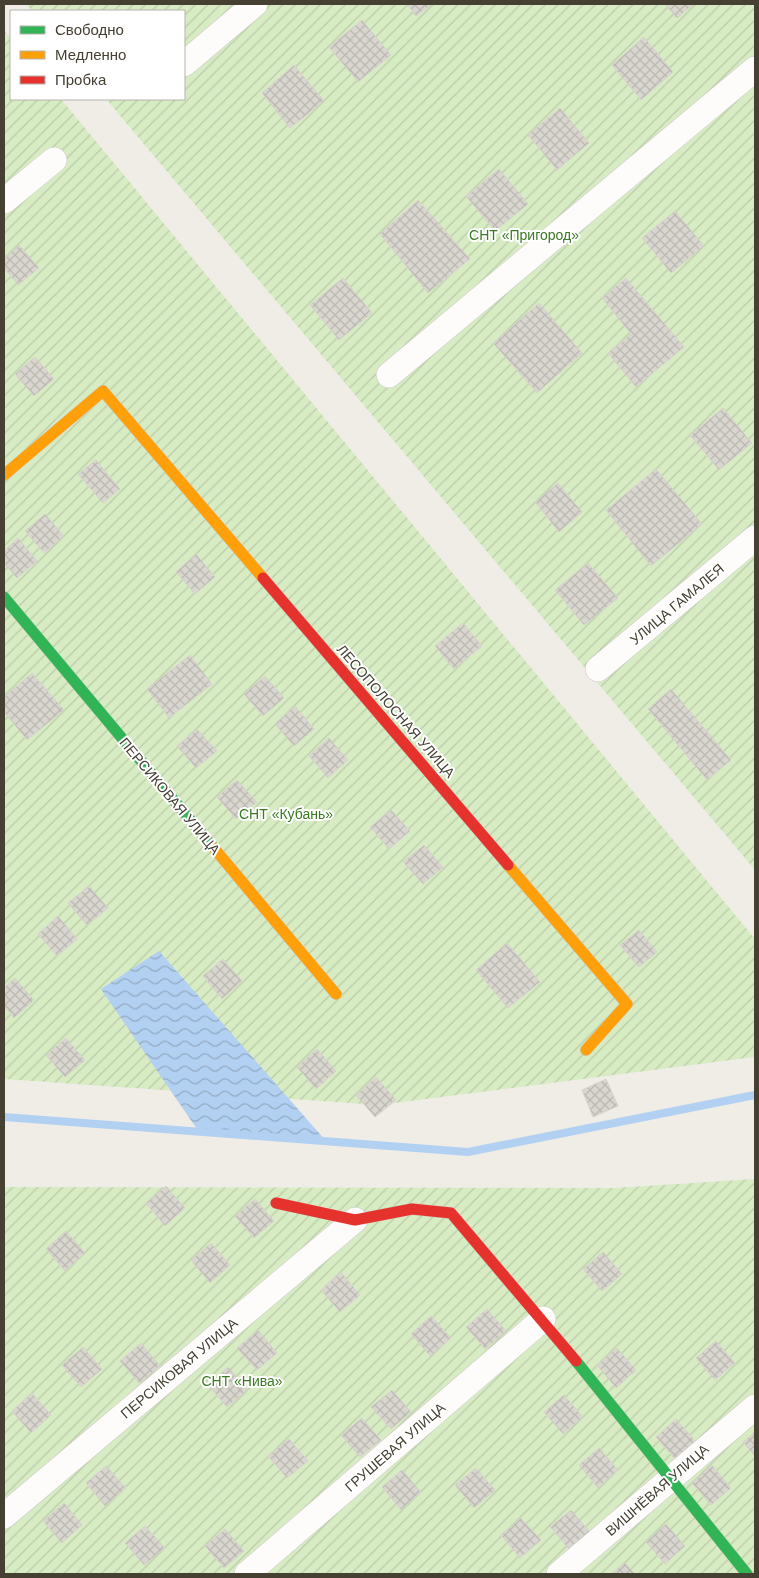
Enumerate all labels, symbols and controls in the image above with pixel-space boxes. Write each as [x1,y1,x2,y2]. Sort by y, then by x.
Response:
legend [10,10,185,100]
text: Свободно [55,21,124,38]
text: Медленно [55,46,126,63]
text: Пробка [55,71,107,88]
park label: СНТ «Пригород» [469,227,579,243]
street label: УЛИЦА ГАМАЛЕЯ [627,560,727,648]
street label: ЛЕСОПОЛОСНАЯ УЛИЦА [334,641,459,781]
street label: ПЕРСИКОВАЯ УЛИЦА [117,734,224,858]
park label: СНТ «Кубань» [239,806,333,822]
street label: ПЕРСИКОВАЯ УЛИЦА [117,1314,241,1421]
park label: СНТ «Нива» [201,1373,283,1389]
street label: ГРУШЕВАЯ УЛИЦА [342,1399,449,1495]
street label: ВИШНЁВАЯ УЛИЦА [602,1440,712,1539]

